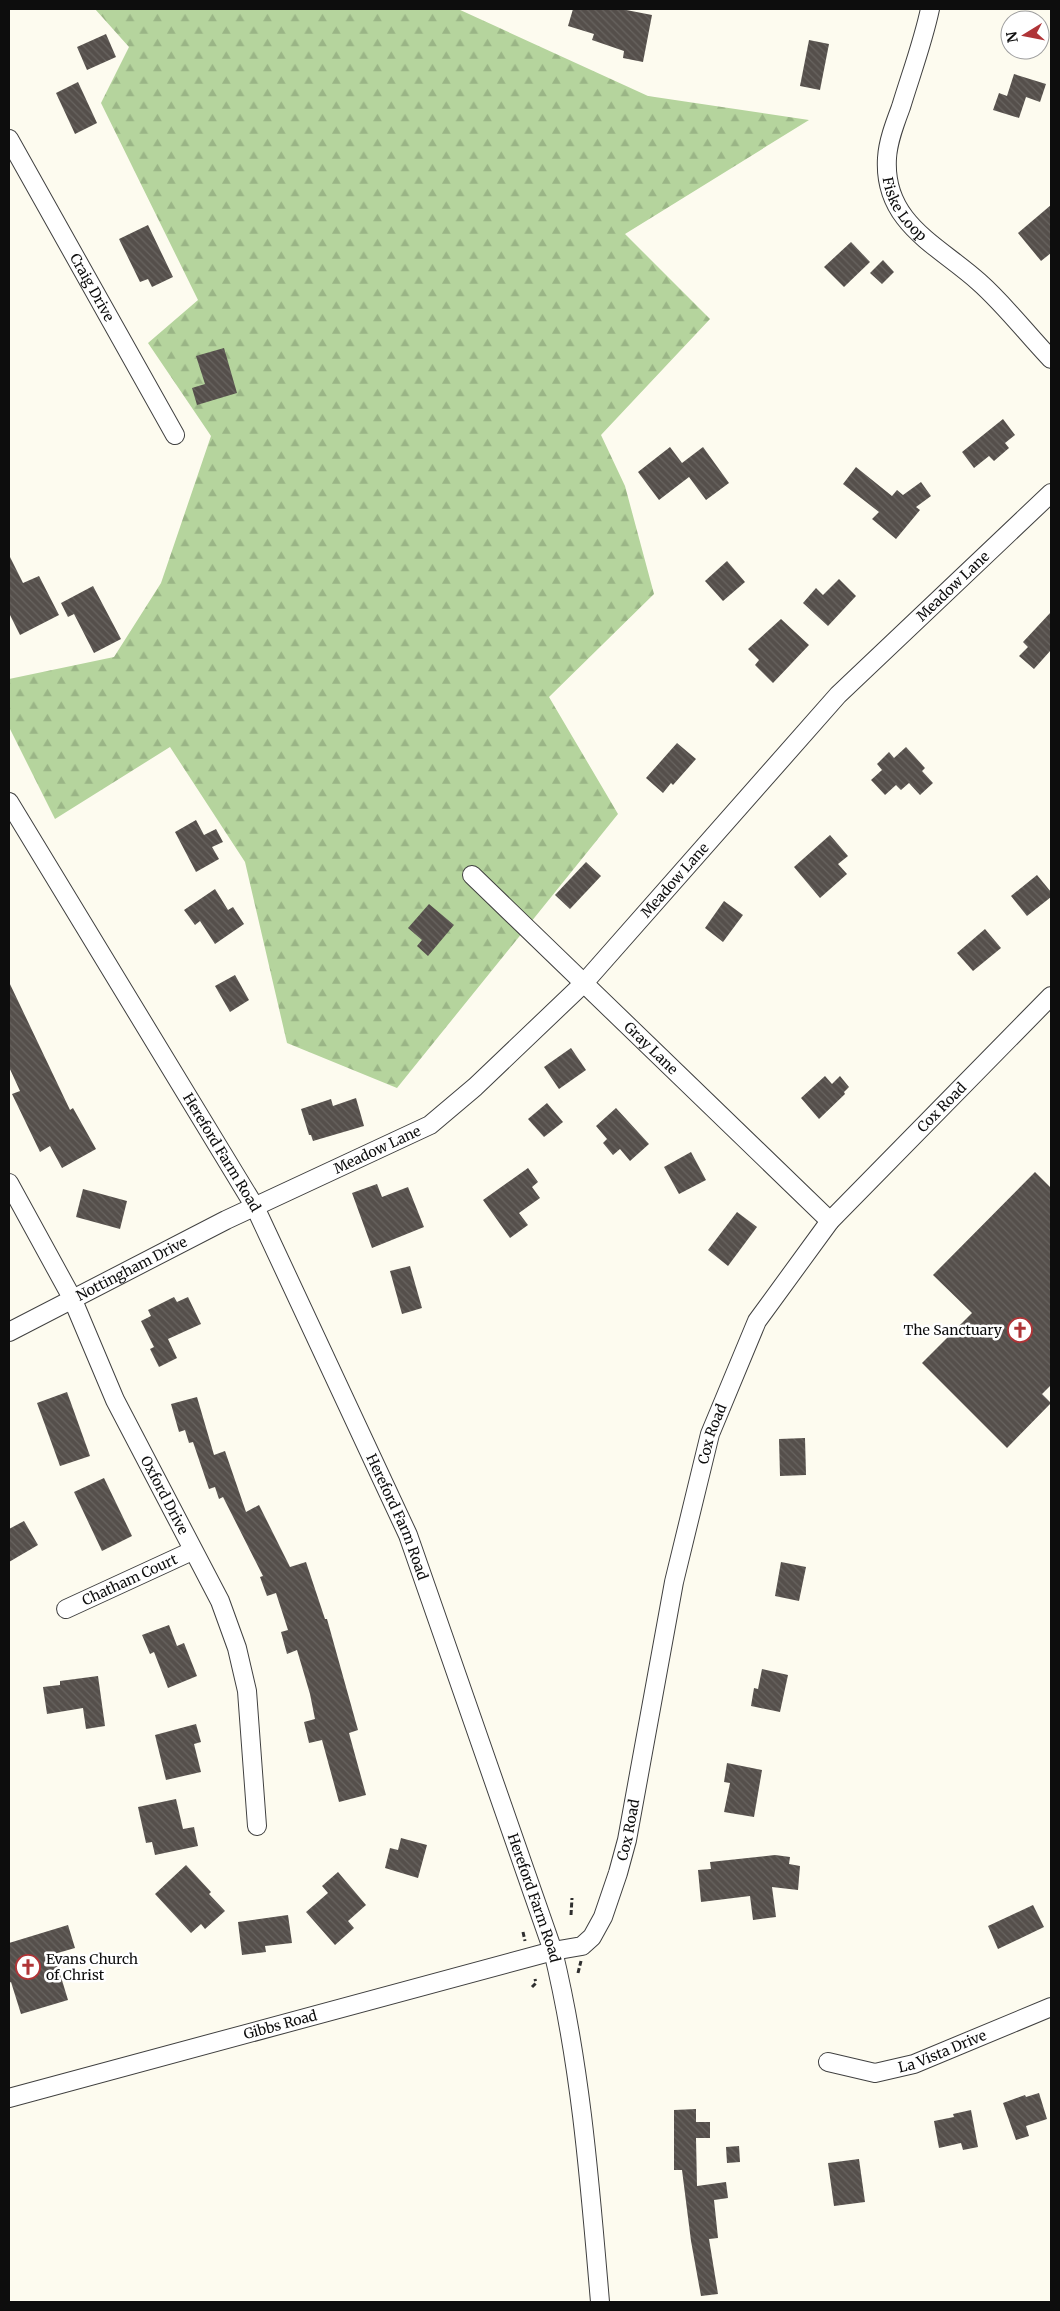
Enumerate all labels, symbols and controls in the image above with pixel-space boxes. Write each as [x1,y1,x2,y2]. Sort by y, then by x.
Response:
north arrow [1000,10,1050,60]
text: N [1002,30,1022,44]
street label: Fiske Loop [879,176,931,245]
street label: Craig Drive [66,250,118,325]
street label: Meadow Lane [913,547,993,625]
street label: Meadow Lane [637,839,712,921]
street label: Gray Lane [620,1018,682,1078]
street label: Cox Road [913,1078,970,1136]
street label: Hereford Farm Road [179,1090,265,1215]
street label: Meadow Lane [331,1122,423,1178]
street label: Nottingham Drive [73,1233,190,1305]
church icon: The Sanctuary [1007,1317,1033,1343]
place label: The Sanctuary [904,1321,1003,1339]
street label: Cox Road [694,1401,731,1466]
street label: Hereford Farm Road [362,1451,432,1583]
street label: Oxford Drive [137,1453,192,1537]
street label: Chatham Court [79,1550,181,1609]
street label: Cox Road [613,1797,643,1863]
street label: Hereford Farm Road [504,1831,565,1965]
place label: Evans Church of Christ [46,1950,138,1984]
church icon: Evans Church of Christ [15,1954,41,1980]
street label: Gibbs Road [242,2006,320,2043]
street label: La Vista Drive [896,2026,989,2076]

